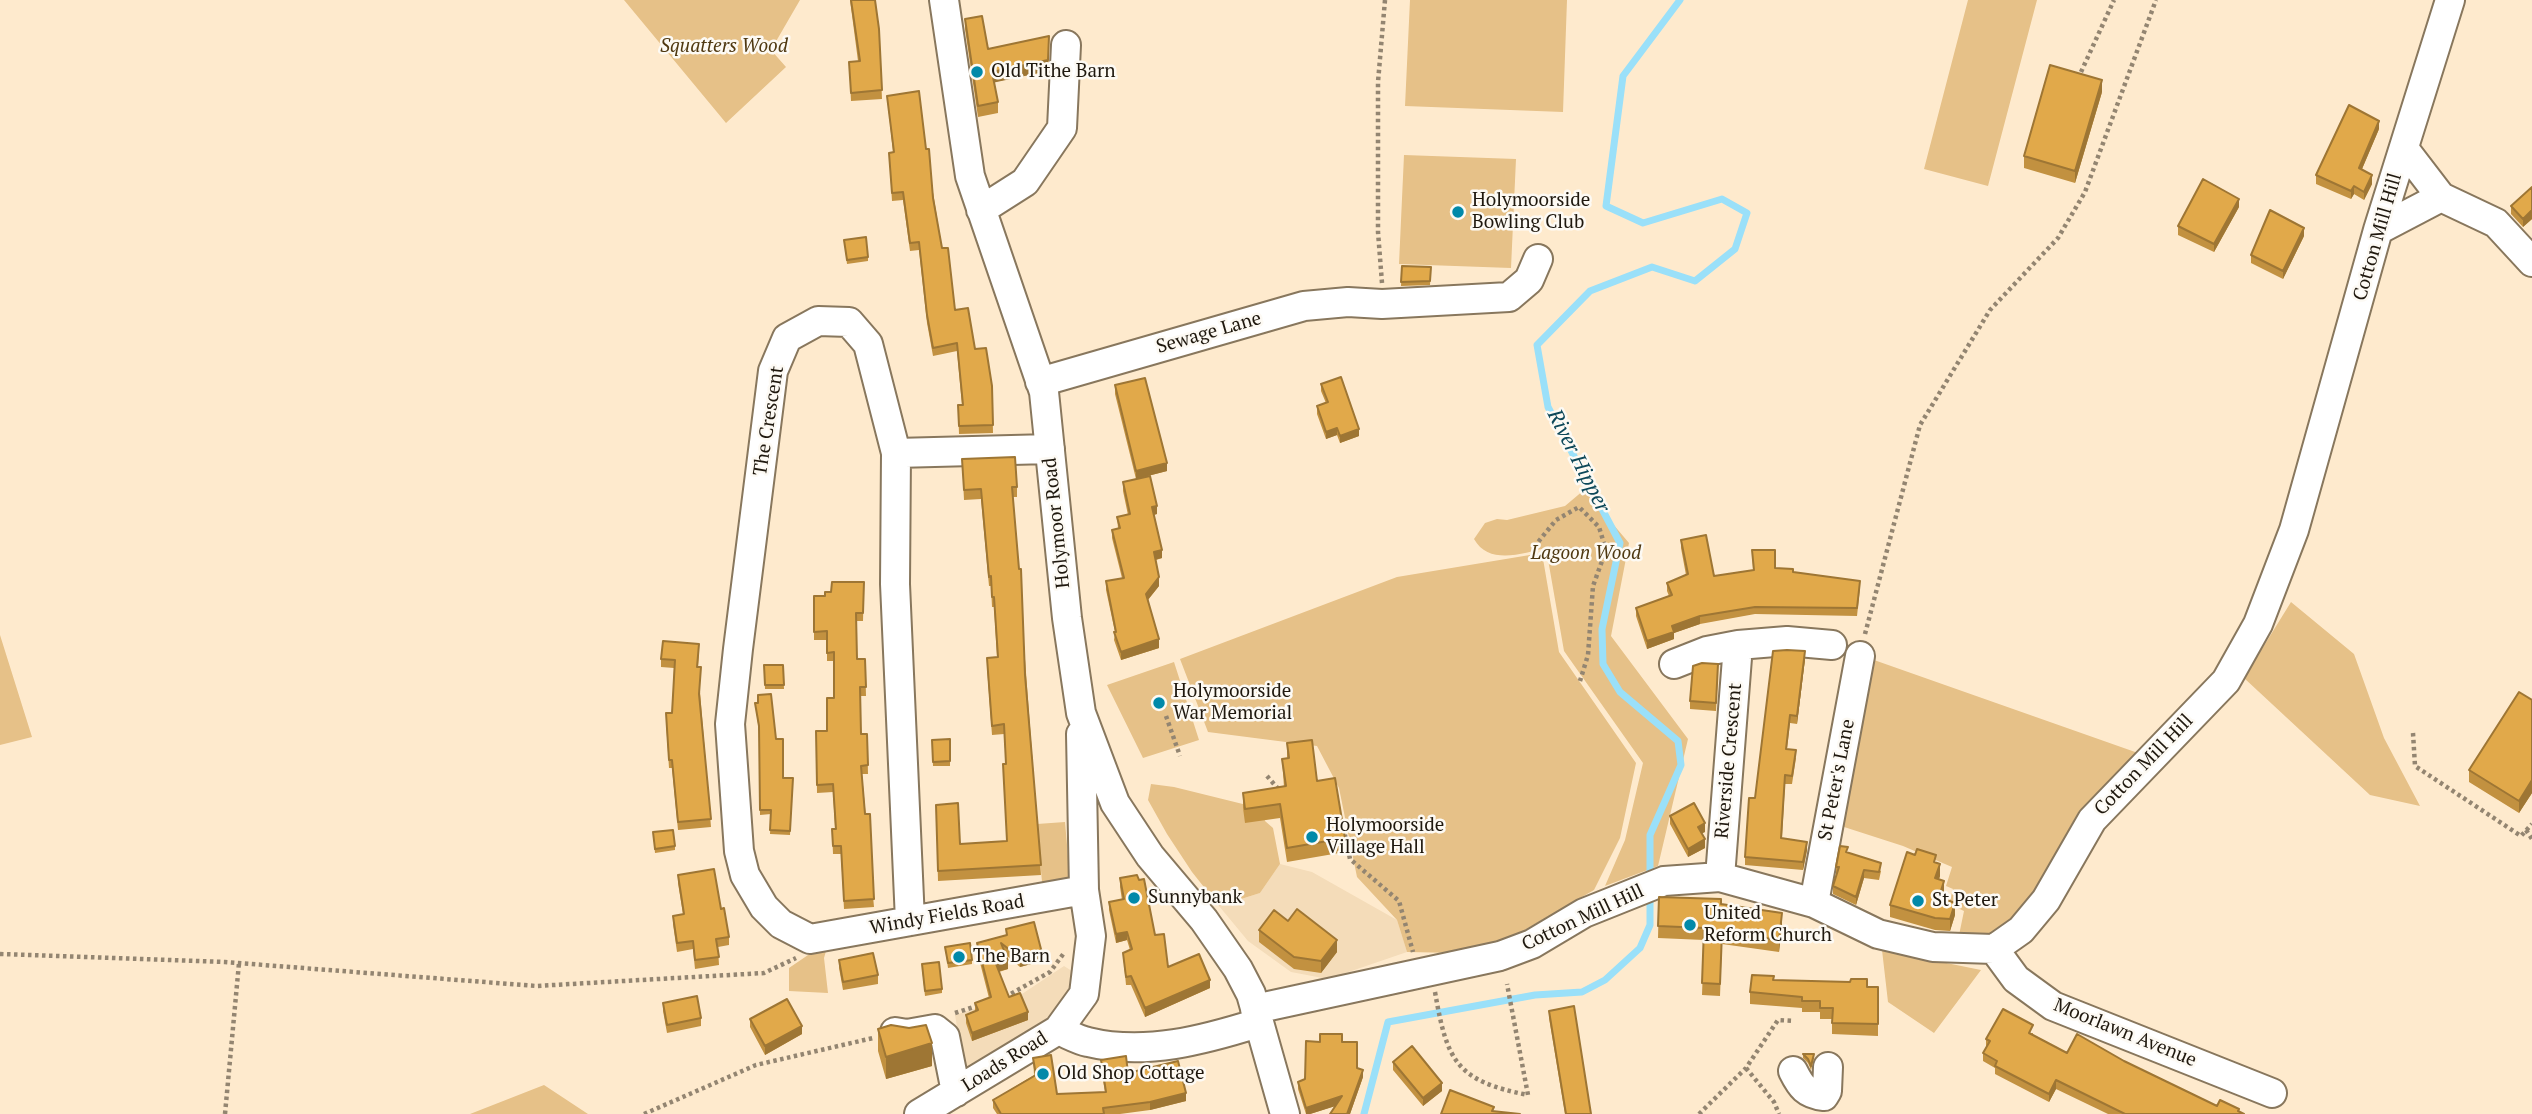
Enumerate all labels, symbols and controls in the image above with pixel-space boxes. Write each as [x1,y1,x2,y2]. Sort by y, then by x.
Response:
park label: Squatters Wood [660,36,788,58]
place label: Old Tithe Barn [991,61,1116,83]
marker: Old Tithe Barn [969,64,985,80]
street label: Cotton Mill Hill [2349,171,2407,303]
place label: Holymoorside Bowling Club [1472,190,1590,234]
marker: Holymoorside Bowling Club [1450,204,1466,220]
street label: Sewage Lane [1154,307,1264,359]
street label: The Crescent [749,364,789,478]
water label: River Hipper [1541,405,1615,517]
street label: Holymoor Road [1039,456,1075,590]
park label: Lagoon Wood [1531,543,1641,565]
place label: Holymoorside War Memorial [1173,681,1292,725]
street label: Riverside Crescent [1711,682,1747,840]
marker: Holymoorside War Memorial [1151,695,1167,711]
street label: Cotton Mill Hill [2090,710,2198,820]
street label: St Peter's Lane [1814,717,1860,843]
place label: Holymoorside Village Hall [1326,815,1444,859]
marker: Holymoorside Village Hall [1304,829,1320,845]
street label: Cotton Mill Hill [1518,880,1648,956]
place label: Sunnybank [1148,887,1242,909]
street label: Windy Fields Road [868,890,1026,940]
marker: Sunnybank [1126,890,1142,906]
place label: St Peter [1932,890,1998,912]
marker: St Peter [1910,893,1926,909]
place label: United Reform Church [1704,903,1832,947]
marker: United Reform Church [1682,917,1698,933]
place label: The Barn [973,946,1050,968]
marker: The Barn [951,949,967,965]
street label: Moorlawn Avenue [2050,994,2200,1072]
street label: Loads Road [958,1027,1052,1097]
place label: Old Shop Cottage [1057,1063,1204,1085]
marker: Old Shop Cottage [1035,1066,1051,1082]

